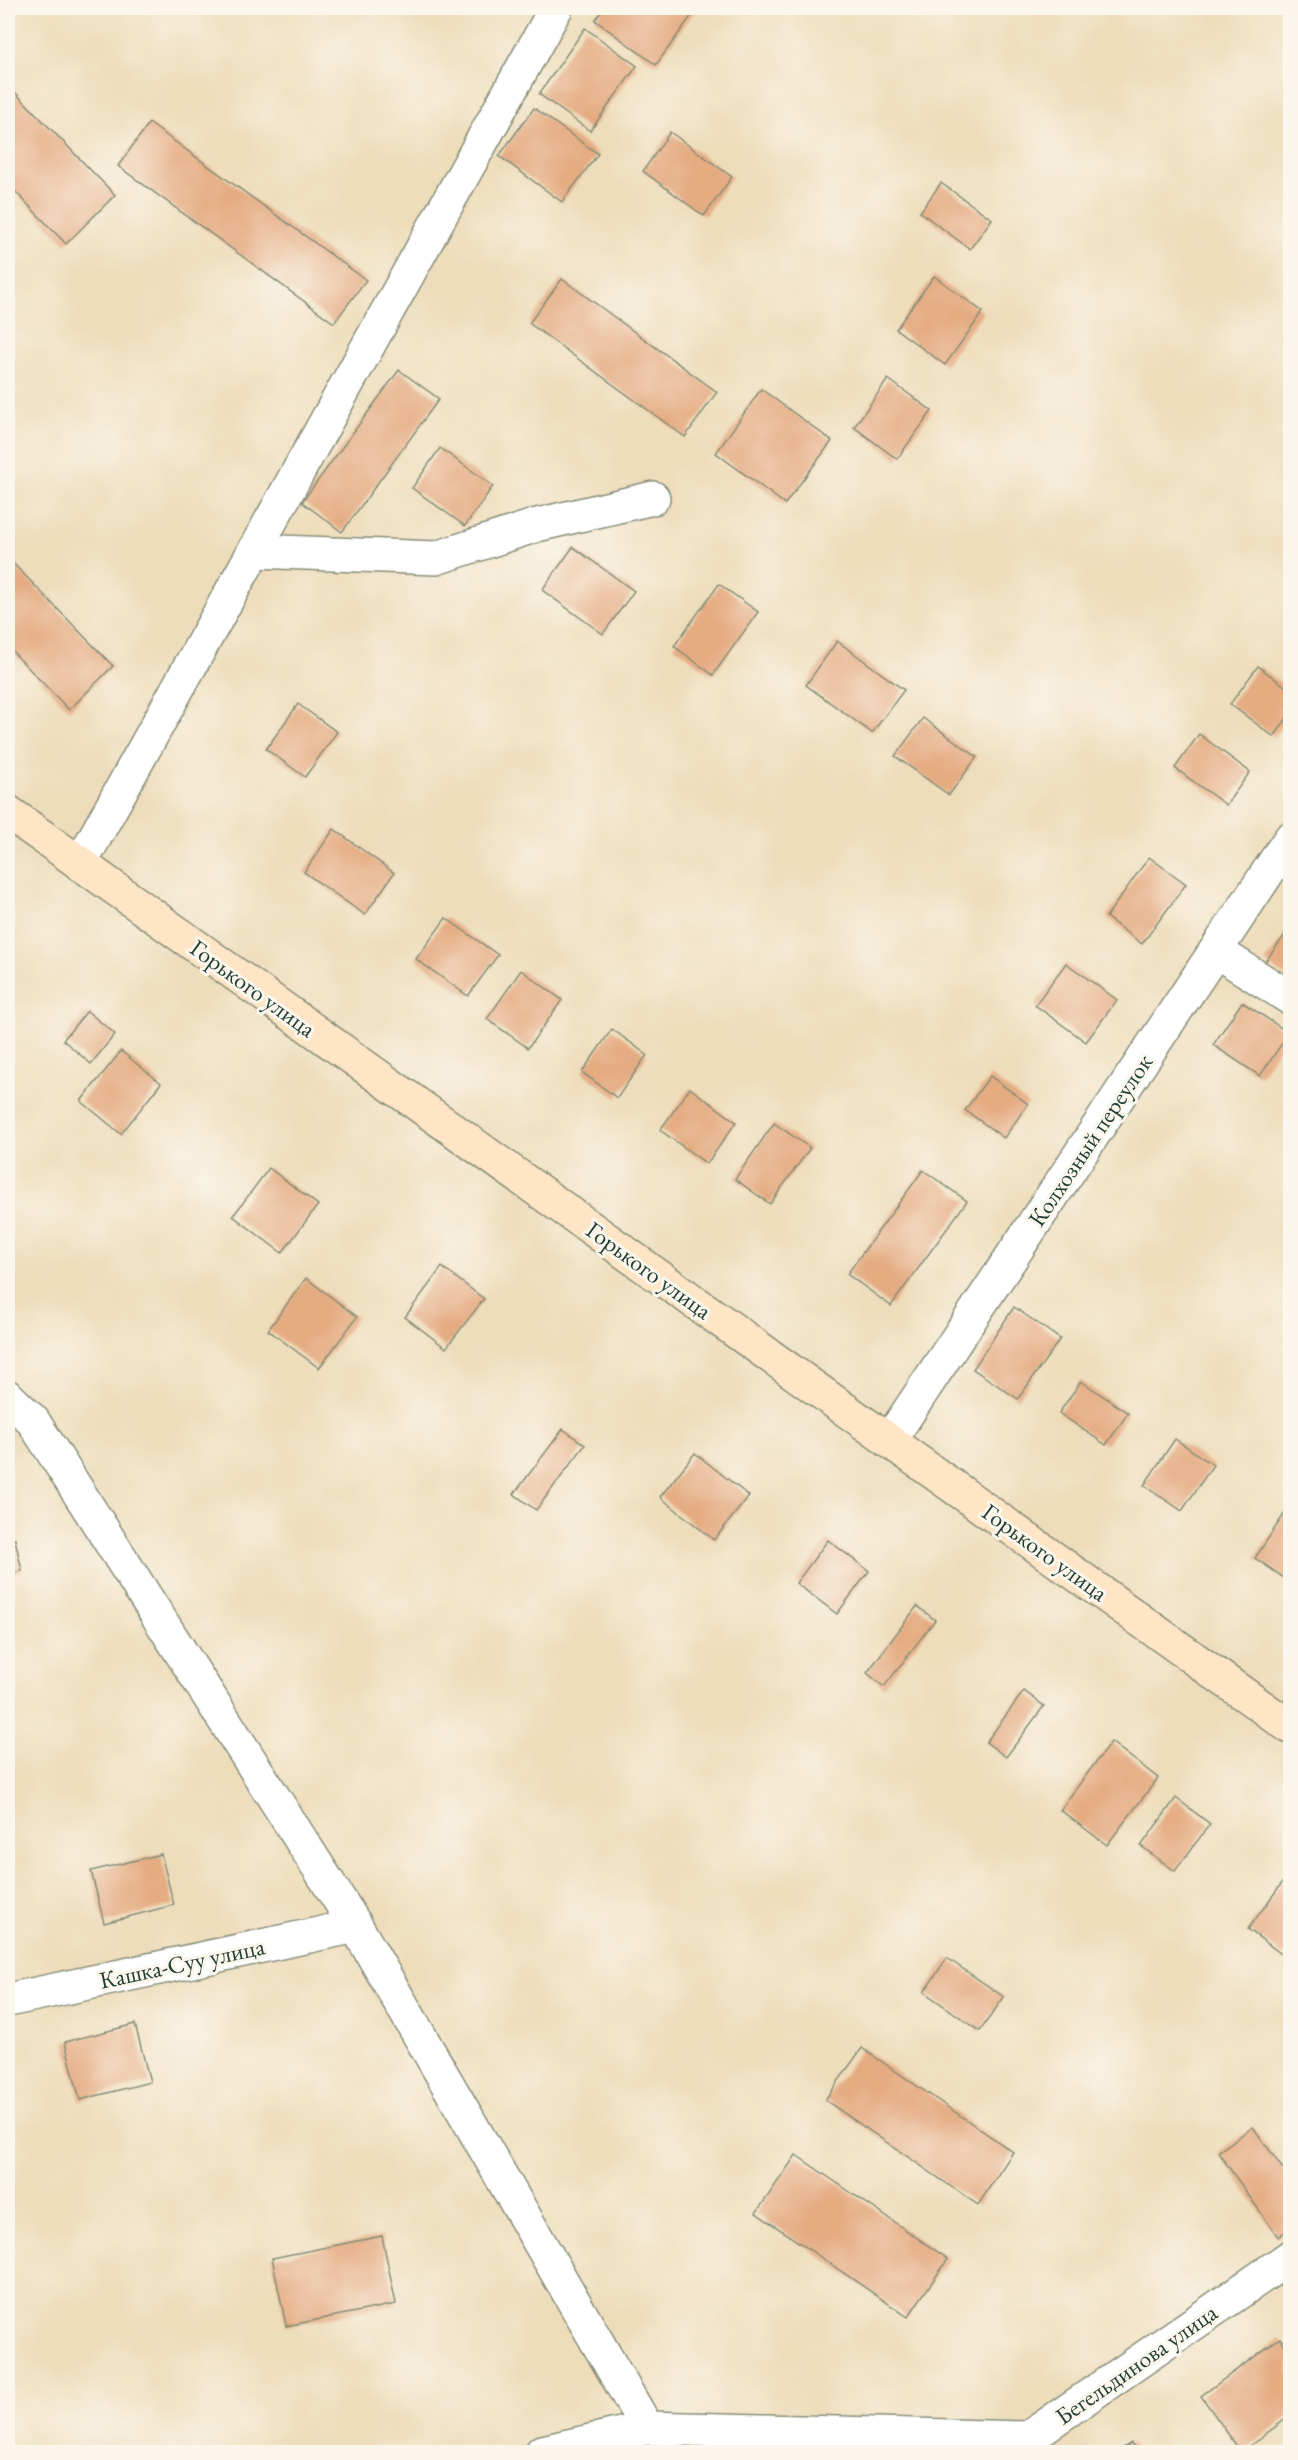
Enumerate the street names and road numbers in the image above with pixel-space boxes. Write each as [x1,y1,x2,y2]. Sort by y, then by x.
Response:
street label: Горького улица [184,932,322,1044]
street label: Колхозный переулок [1021,1047,1159,1232]
street label: Горького улица [580,1214,718,1326]
street label: Горького улица [976,1496,1114,1608]
street label: Кашка-Суу улица [97,1930,268,1996]
street label: Бегельдинова улица [1049,2296,1223,2431]

